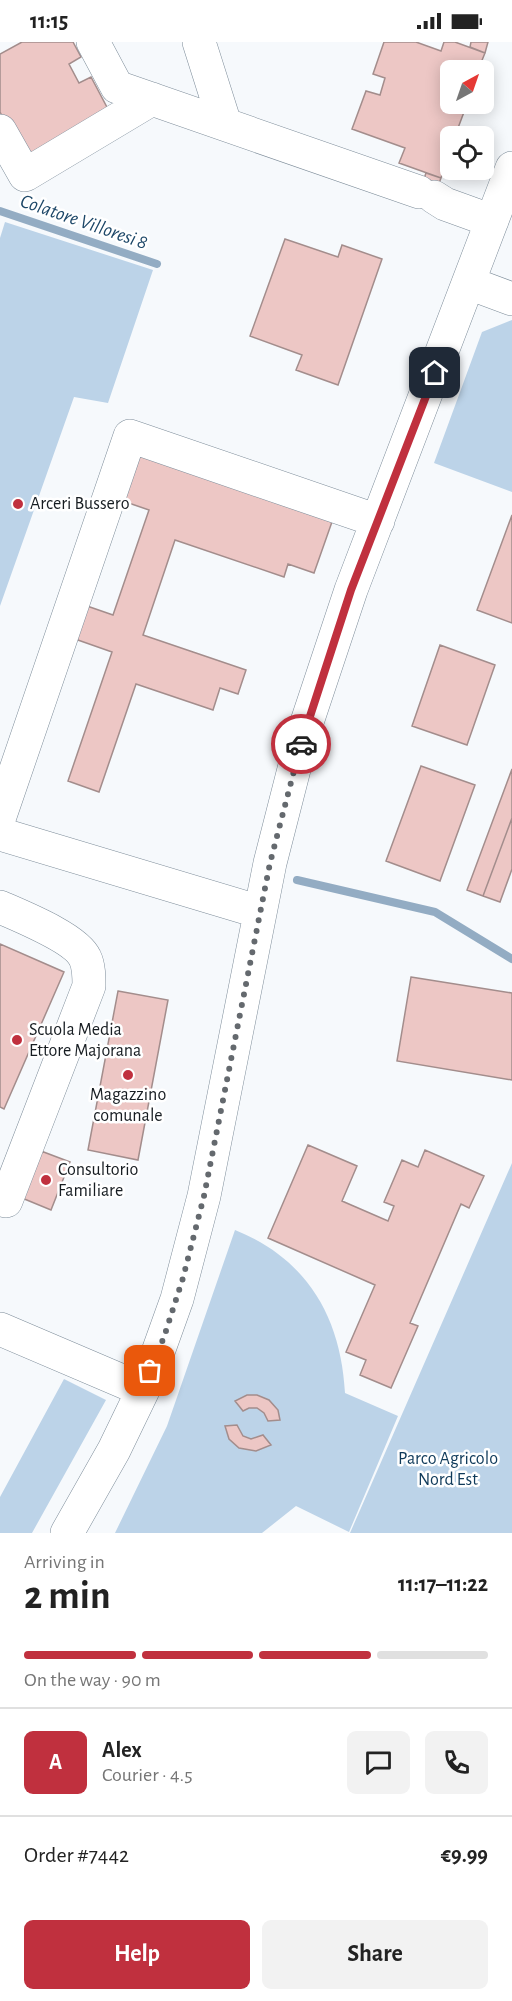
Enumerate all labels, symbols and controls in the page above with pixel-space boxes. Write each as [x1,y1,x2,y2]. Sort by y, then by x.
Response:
text: 11:15 [30,10,68,32]
north arrow [440,60,494,114]
map controls [440,60,494,180]
button: locate [440,126,494,180]
water label: Colatore Villoresi 8 [18,191,150,253]
pin [409,347,460,398]
icon: home [418,356,451,389]
place label: Arceri Bussero [30,495,130,513]
marker: Arceri Bussero [11,497,25,511]
courier [271,714,331,774]
icon: car [285,728,318,761]
place label: Scuola Media Ettore Majorana [29,1021,141,1060]
marker: Scuola Media Ettore Majorana [10,1033,24,1047]
marker: Magazzino comunale [121,1068,135,1082]
place label: Magazzino comunale [90,1086,166,1125]
place label: Consultorio Familiare [58,1161,139,1200]
marker: Consultorio Familiare [39,1173,53,1187]
pin [124,1345,175,1396]
icon: bag [133,1354,166,1387]
park label: Parco Agricolo Nord Est [398,1450,498,1489]
text: Arriving in [24,1552,105,1572]
text: 11:17–11:22 [398,1573,488,1595]
text: 2 min [24,1577,111,1616]
text: On the way · 90 m [24,1670,161,1690]
button: chat [347,1731,410,1794]
button: phone [425,1731,488,1794]
text: Alex [102,1739,142,1761]
text: A [49,1751,62,1773]
text: Courier · 4.5 [102,1765,193,1785]
text: Order #7442 [24,1844,129,1866]
text: €9.99 [441,1844,488,1866]
button: Help [24,1920,250,1989]
button: Share [262,1920,488,1989]

